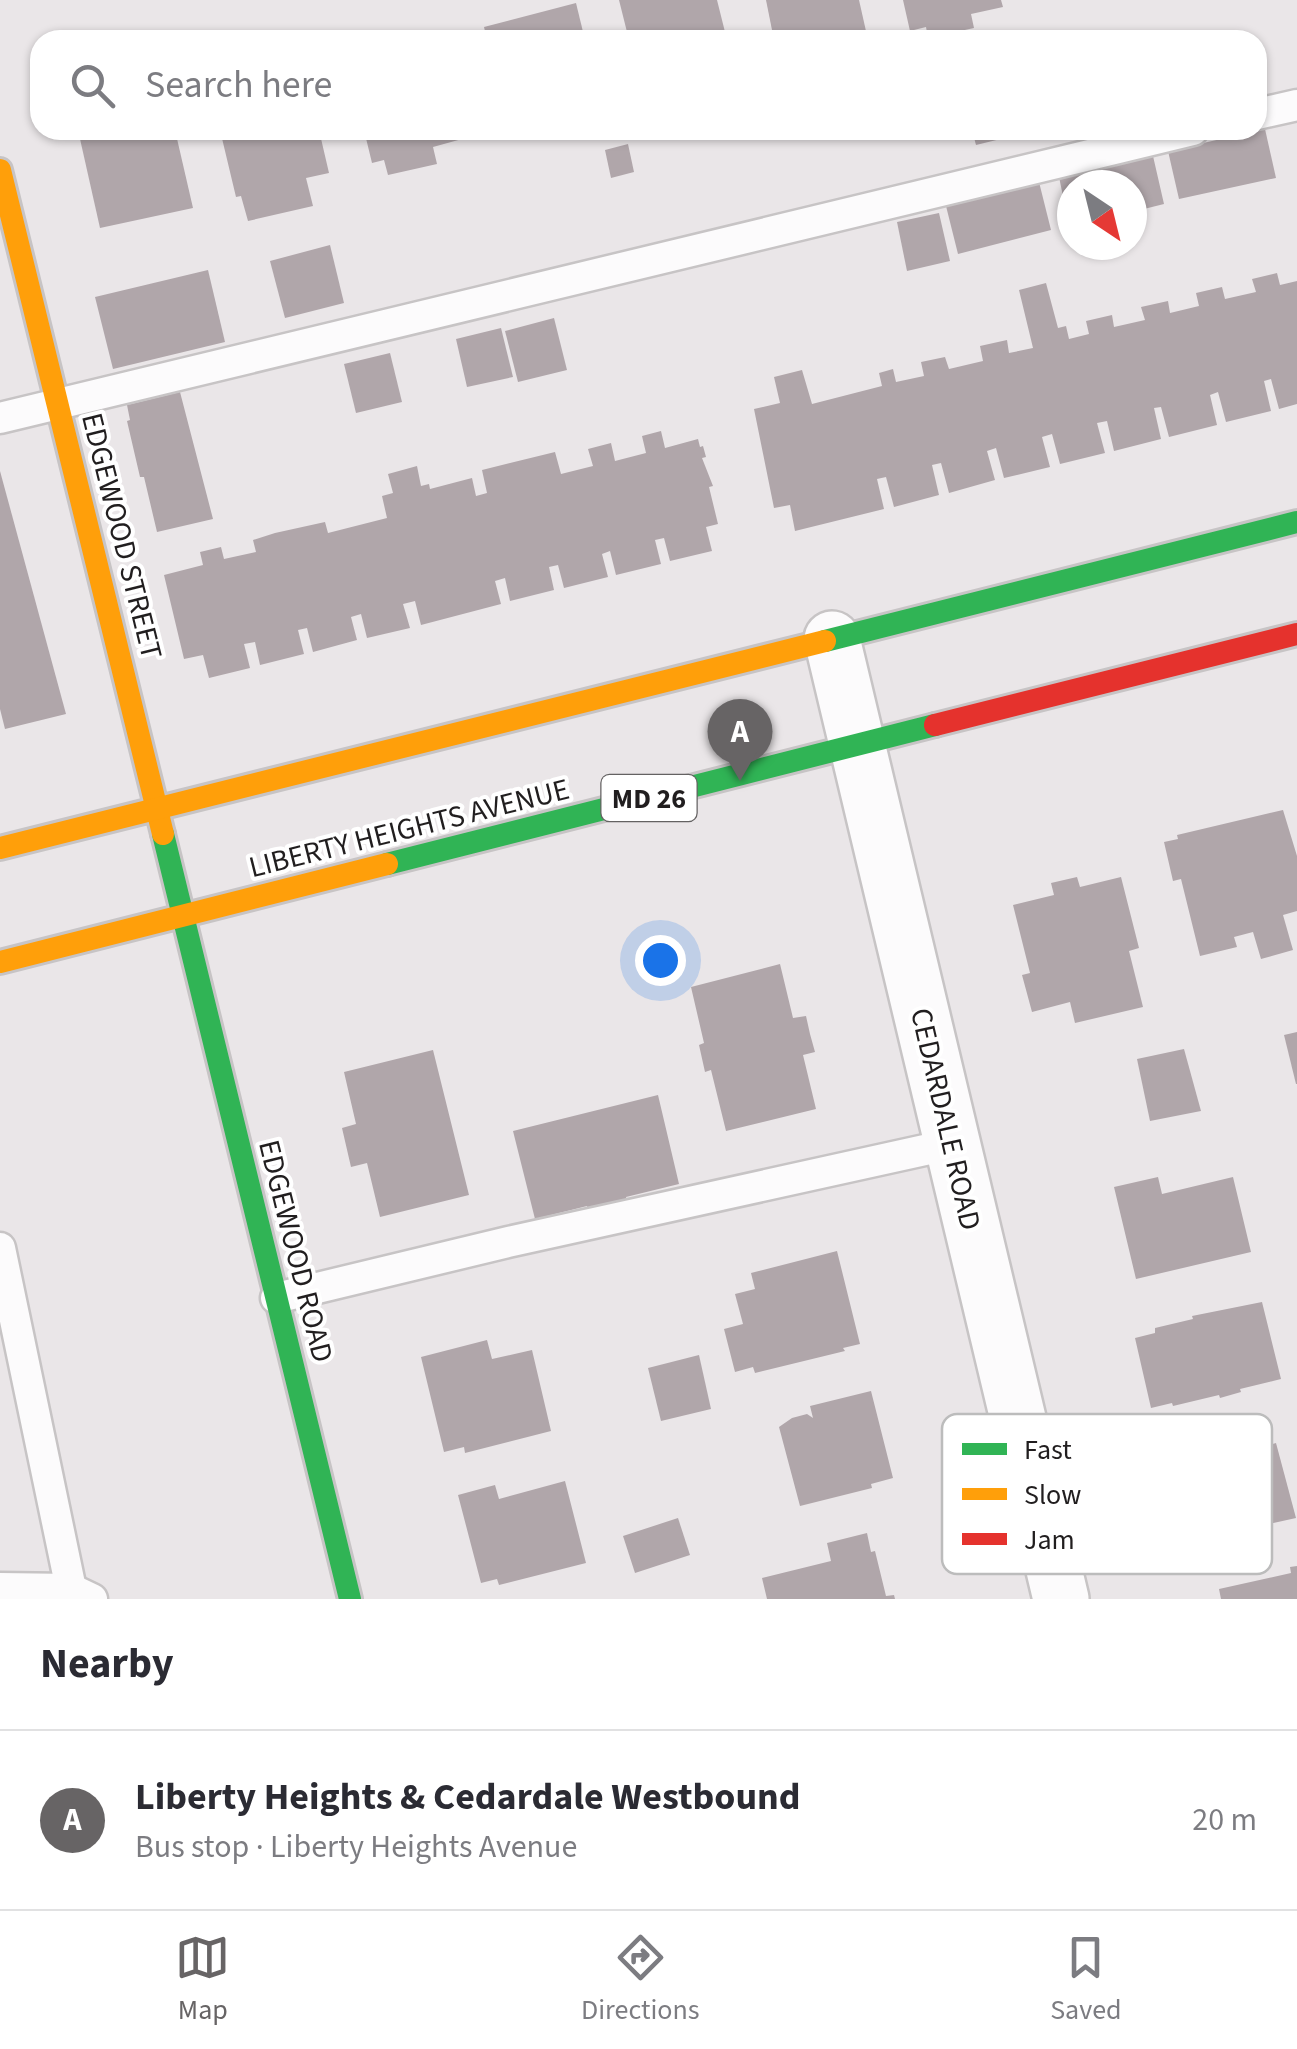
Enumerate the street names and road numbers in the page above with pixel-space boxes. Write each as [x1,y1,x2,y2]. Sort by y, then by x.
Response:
street label: EDGEWOOD STREET [70,408,173,664]
street label: LIBERTY HEIGHTS AVENUE [245,768,574,889]
road number: MD 26 [602,775,696,821]
street label: CEDARDALE ROAD [899,1004,992,1234]
street label: EDGEWOOD ROAD [247,1135,344,1367]

